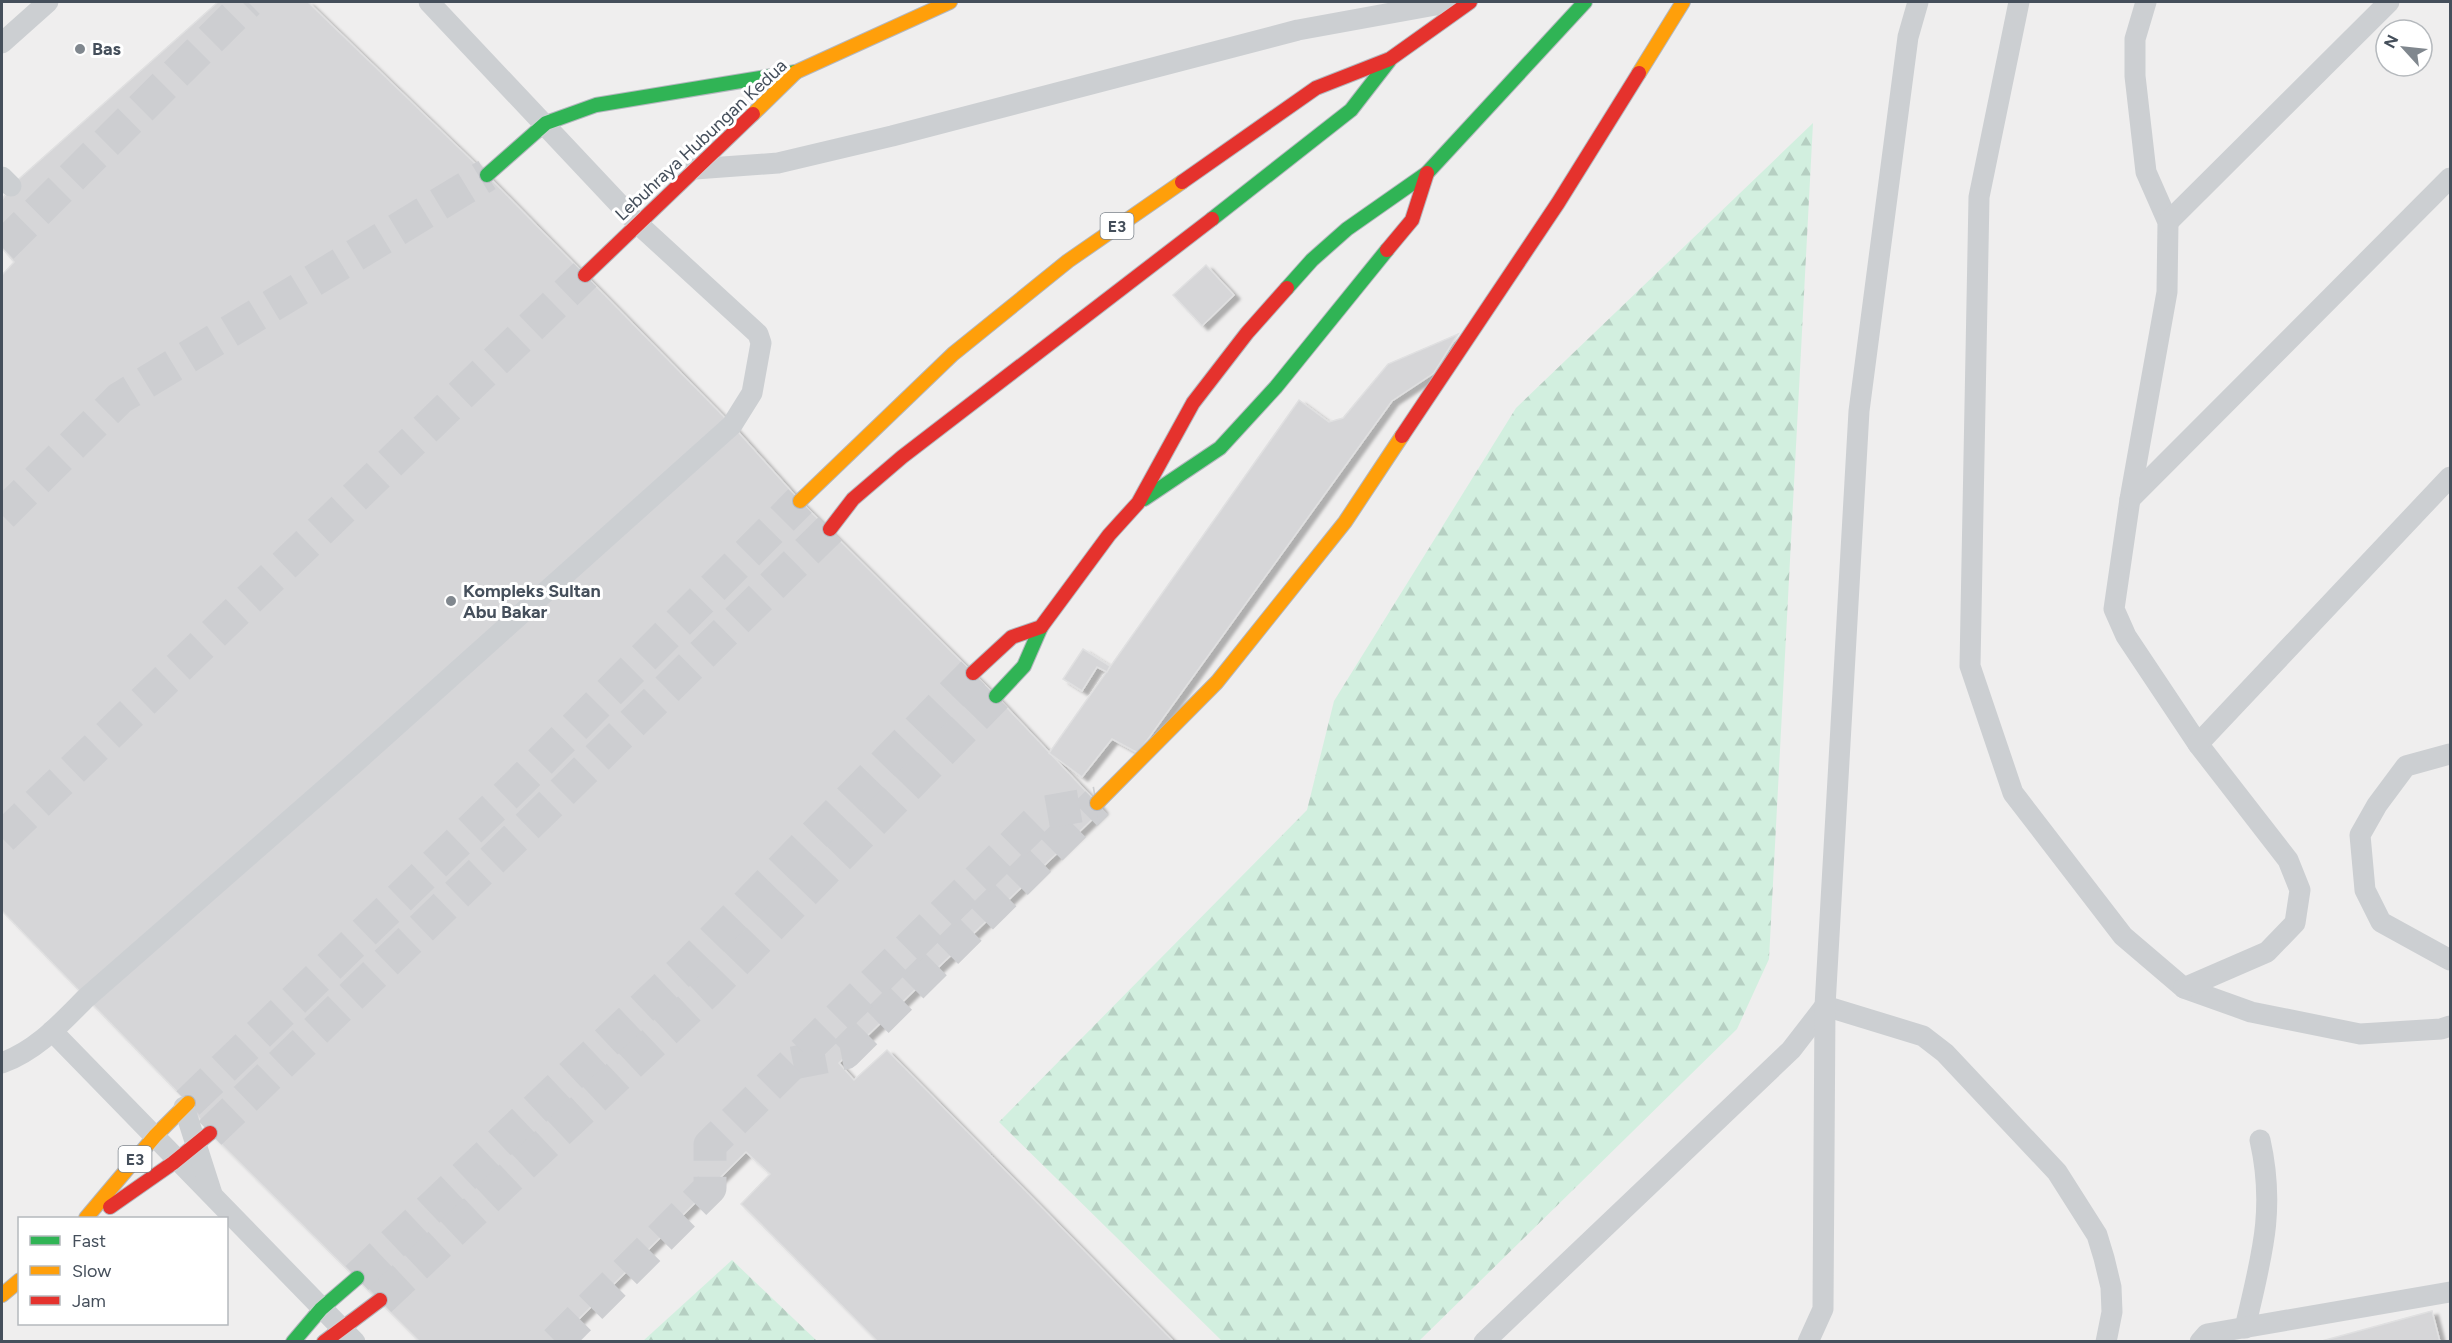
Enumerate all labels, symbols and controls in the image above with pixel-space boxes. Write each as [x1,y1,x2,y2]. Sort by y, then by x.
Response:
north arrow [2374,18,2434,78]
text: N [2380,32,2402,51]
place label: Bas [92,38,122,60]
marker: Bas [73,42,87,56]
street label: Lebuhraya Hubungan Kedua [611,55,791,225]
road number: E3 [1100,213,1134,239]
place label: Kompleks Sultan Abu Bakar [463,580,601,623]
marker: Kompleks Sultan Abu Bakar [444,594,458,608]
road number: E3 [118,1146,152,1172]
legend [18,1217,228,1325]
text: Fast [72,1230,106,1252]
text: Slow [72,1260,111,1282]
text: Jam [72,1290,106,1312]

